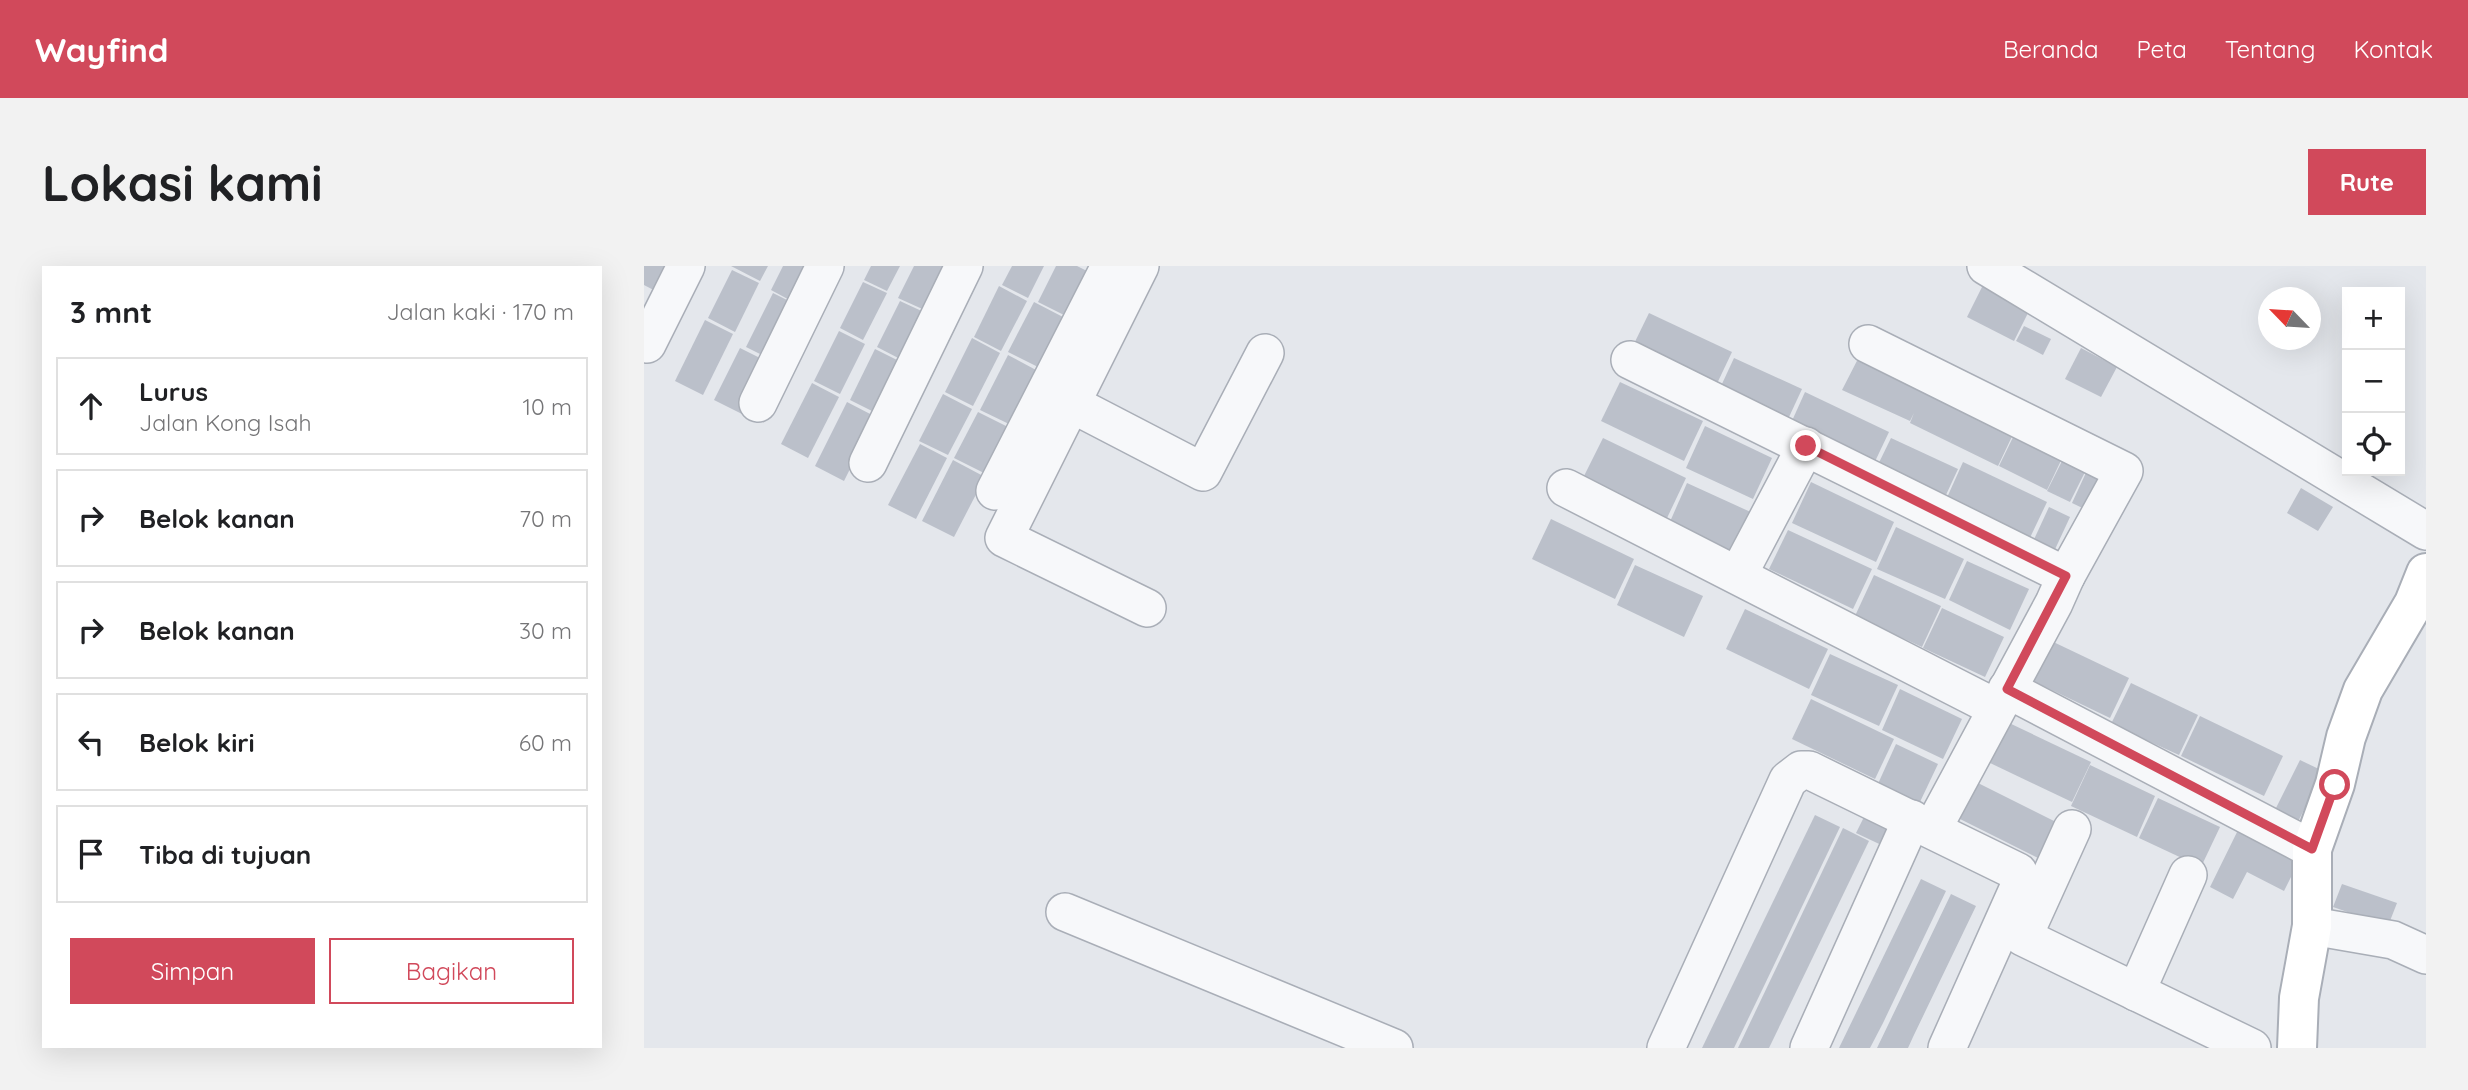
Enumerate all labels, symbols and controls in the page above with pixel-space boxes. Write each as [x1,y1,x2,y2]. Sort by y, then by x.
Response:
text: Wayfind [35,29,169,70]
text: Beranda [2003,34,2099,64]
text: Peta [2137,34,2187,64]
text: Tentang [2225,34,2315,64]
text: Kontak [2353,34,2433,64]
button: Rute [2308,149,2426,215]
text: Lokasi kami [42,152,323,213]
north arrow [2258,287,2321,350]
map controls [2342,287,2405,476]
button: + [2342,287,2405,350]
text: 3 mnt [70,293,152,331]
text: Jalan kaki · 170 m [386,297,574,326]
button: − [2342,350,2405,413]
text: Lurus [139,375,208,408]
icon: ahead [72,387,110,425]
text: 10 m [523,392,572,421]
text: Jalan Kong Isah [139,408,311,437]
button: locate [2342,413,2405,476]
route end [1790,430,1821,461]
icon: right [72,499,110,537]
text: Belok kanan [139,502,295,535]
text: 70 m [519,504,572,533]
icon: right [72,611,110,649]
text: Belok kanan [139,614,295,647]
text: 30 m [519,616,572,645]
icon: left [72,723,110,761]
text: Belok kiri [139,726,255,759]
text: 60 m [519,728,572,757]
route start [2319,769,2350,800]
icon: arrive [72,835,110,873]
text: Tiba di tujuan [139,838,311,871]
button: Simpan [70,938,315,1004]
button: Bagikan [329,938,574,1004]

